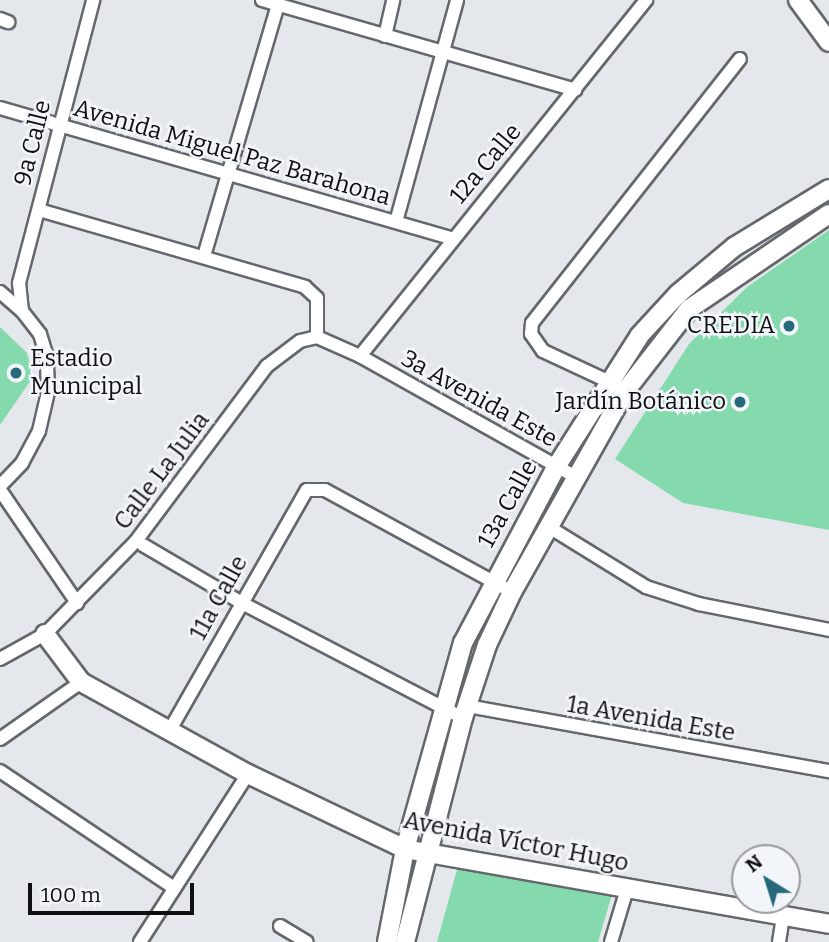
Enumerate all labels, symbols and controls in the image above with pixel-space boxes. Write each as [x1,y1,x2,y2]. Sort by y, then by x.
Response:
street label: Avenida Miguel Paz Barahona [70,94,394,212]
street label: 9a Calle [8,97,58,189]
street label: 12a Calle [444,118,528,210]
place label: CREDIA [687,312,775,340]
marker: CREDIA [781,318,797,334]
street label: 3a Avenida Este [396,344,562,454]
place label: Estadio Municipal [30,345,142,401]
marker: Estadio Municipal [8,365,24,381]
place label: Jardín Botánico [555,388,726,416]
marker: Jardín Botánico [732,394,748,410]
street label: Calle La Julia [108,406,216,536]
street label: 13a Calle [472,455,544,553]
street label: 11a Calle [184,551,254,645]
street label: 1a Avenida Este [565,690,737,748]
street label: Avenida Víctor Hugo [401,806,631,878]
north arrow [731,844,801,914]
text: N [741,850,767,877]
scale bar [32,869,198,913]
text: 100 m [41,882,101,908]

